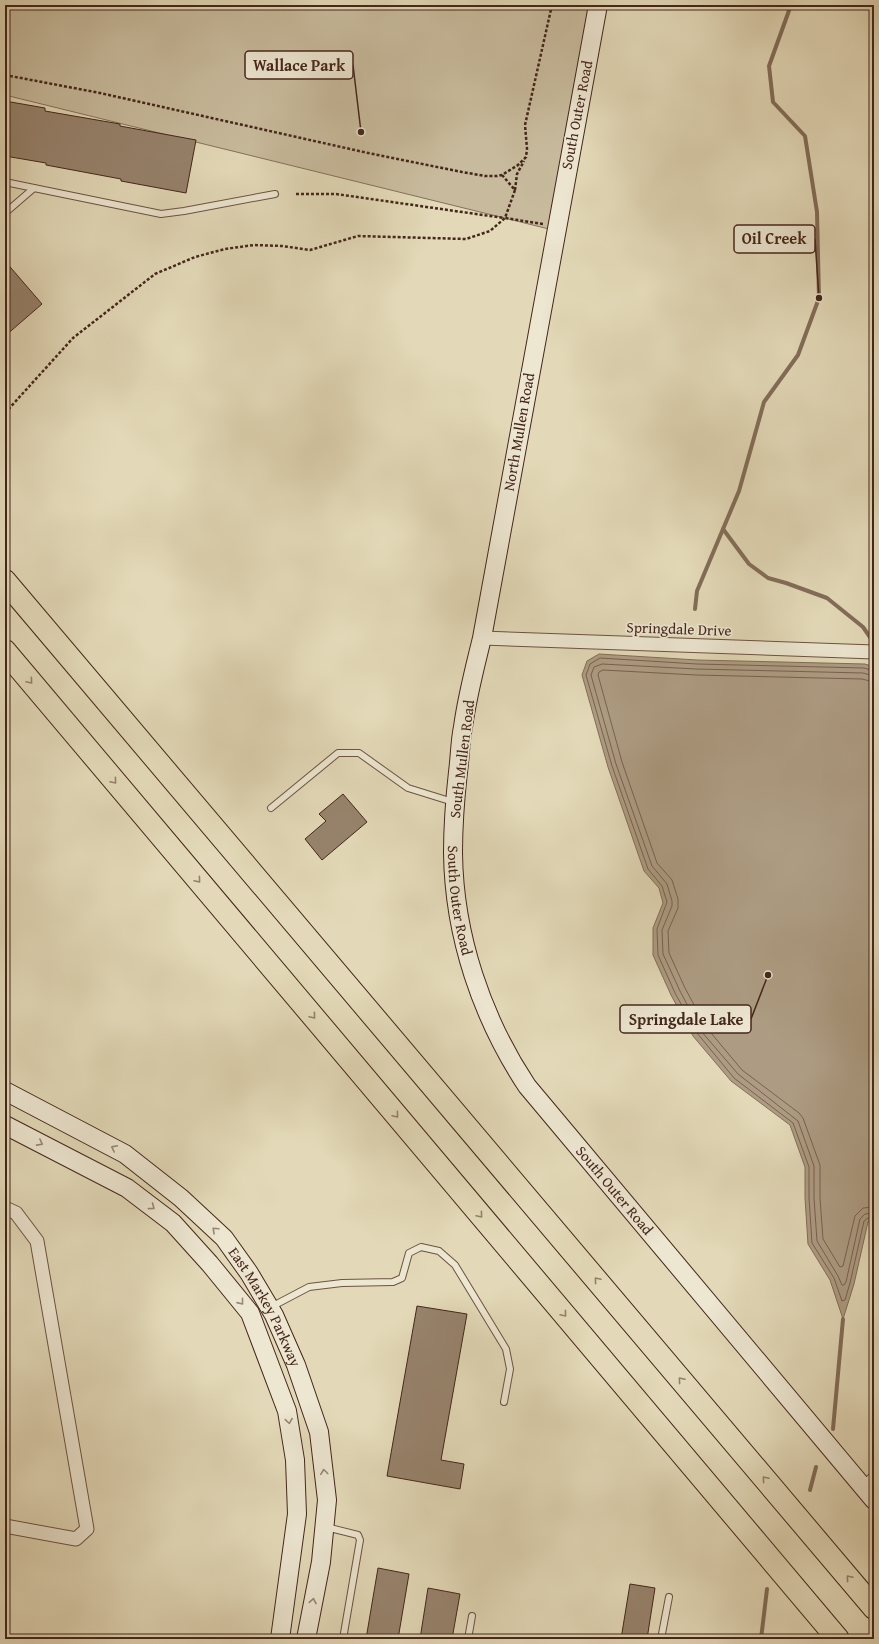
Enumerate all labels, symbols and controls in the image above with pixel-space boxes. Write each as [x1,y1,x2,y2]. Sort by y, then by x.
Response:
callout: Wallace Park [245,51,353,79]
text: Wallace Park [253,53,346,77]
street label: South Outer Road [556,59,597,171]
callout: Oil Creek [734,225,815,253]
text: Oil Creek [742,226,807,250]
street label: North Mullen Road [498,371,539,493]
street label: Springdale Drive [626,616,732,641]
one-way arrow [26,677,33,684]
street label: South Mullen Road [444,699,479,819]
one-way arrow [109,776,116,783]
street label: South Outer Road [443,846,478,958]
one-way arrow [193,875,200,883]
callout: Springdale Lake [620,1005,751,1033]
text: Springdale Lake [629,1007,743,1031]
one-way arrow [308,1011,315,1019]
one-way arrow [392,1111,399,1118]
one-way arrow [35,1138,43,1145]
street label: South Outer Road [571,1141,658,1239]
one-way arrow [111,1145,118,1153]
one-way arrow [148,1203,155,1210]
one-way arrow [476,1210,483,1217]
one-way arrow [212,1227,220,1234]
street label: East Markey Parkway [224,1243,307,1370]
one-way arrow [594,1278,601,1285]
one-way arrow [236,1297,243,1304]
one-way arrow [560,1309,567,1317]
one-way arrow [678,1377,685,1384]
one-way arrow [284,1418,293,1424]
one-way arrow [320,1469,329,1475]
one-way arrow [762,1476,769,1483]
one-way arrow [846,1575,853,1583]
one-way arrow [309,1598,317,1604]

